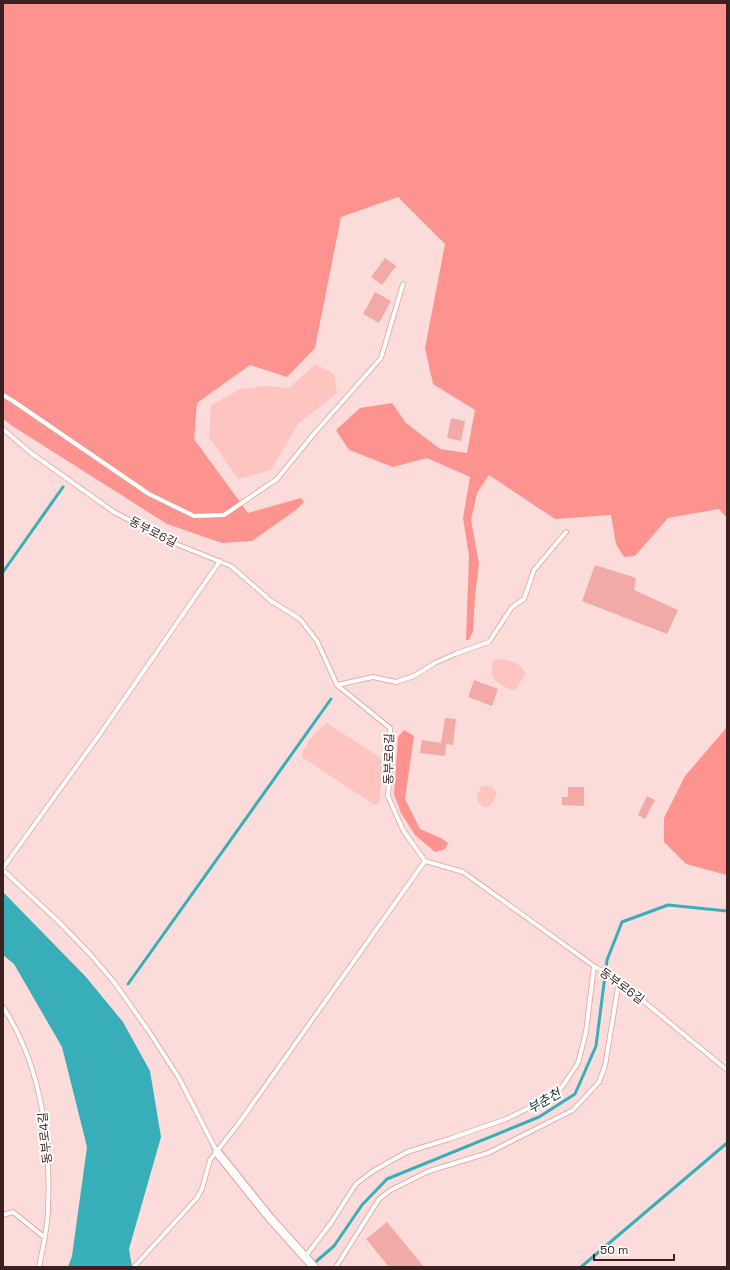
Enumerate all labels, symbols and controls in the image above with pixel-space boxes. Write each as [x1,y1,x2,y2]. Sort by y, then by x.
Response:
street label: 동부로6길 [126,513,180,551]
street label: 동부로6길 [381,733,397,785]
street label: 동부로6길 [596,964,648,1008]
water label: 부춘천 [524,1084,565,1117]
street label: 동부로4길 [34,1111,56,1165]
scale bar [594,1236,674,1262]
text: 50 m [600,1242,628,1258]

